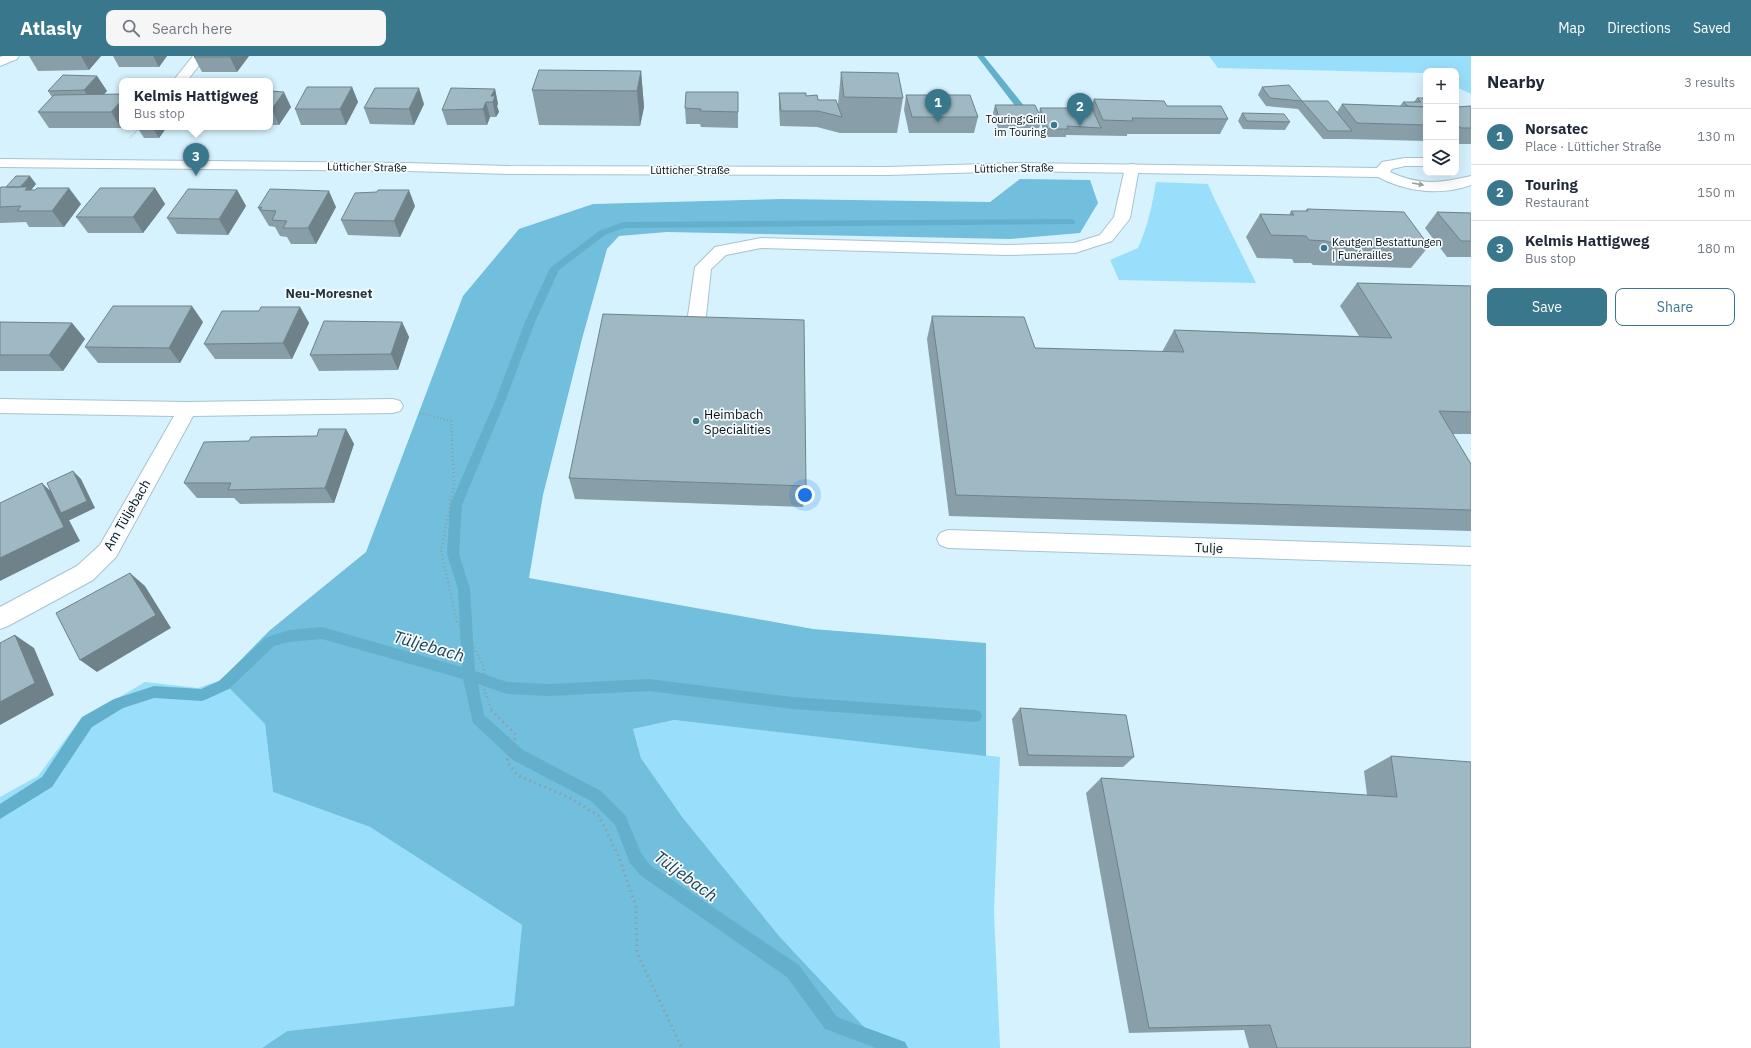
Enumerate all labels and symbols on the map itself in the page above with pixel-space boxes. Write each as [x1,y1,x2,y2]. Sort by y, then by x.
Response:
pin: 1 [925,89,951,122]
pin: 2 [1067,93,1093,126]
place label: Touring;Grill im Touring [986,112,1046,139]
marker: Touring;Grill im Touring [1049,120,1059,130]
pin: 3 [183,143,209,176]
street label: Lütticher Straße [327,159,407,175]
street label: Lütticher Straße [974,160,1054,176]
street label: Lütticher Straße [650,163,730,177]
one-way arrow [1412,182,1424,188]
place label: Keutgen Bestattungen | Funérailles [1332,235,1442,262]
marker: Keutgen Bestattungen | Funérailles [1319,243,1329,253]
district label: Neu-Moresnet [286,285,372,302]
place label: Heimbach Specialities [704,406,771,438]
marker: Heimbach Specialities [691,416,701,426]
street label: Am Tüljebach [100,476,154,554]
your location [795,485,815,505]
street label: Tulje [1195,539,1223,557]
water label: Tüljebach [391,625,467,667]
water label: Tüljebach [650,846,722,906]

